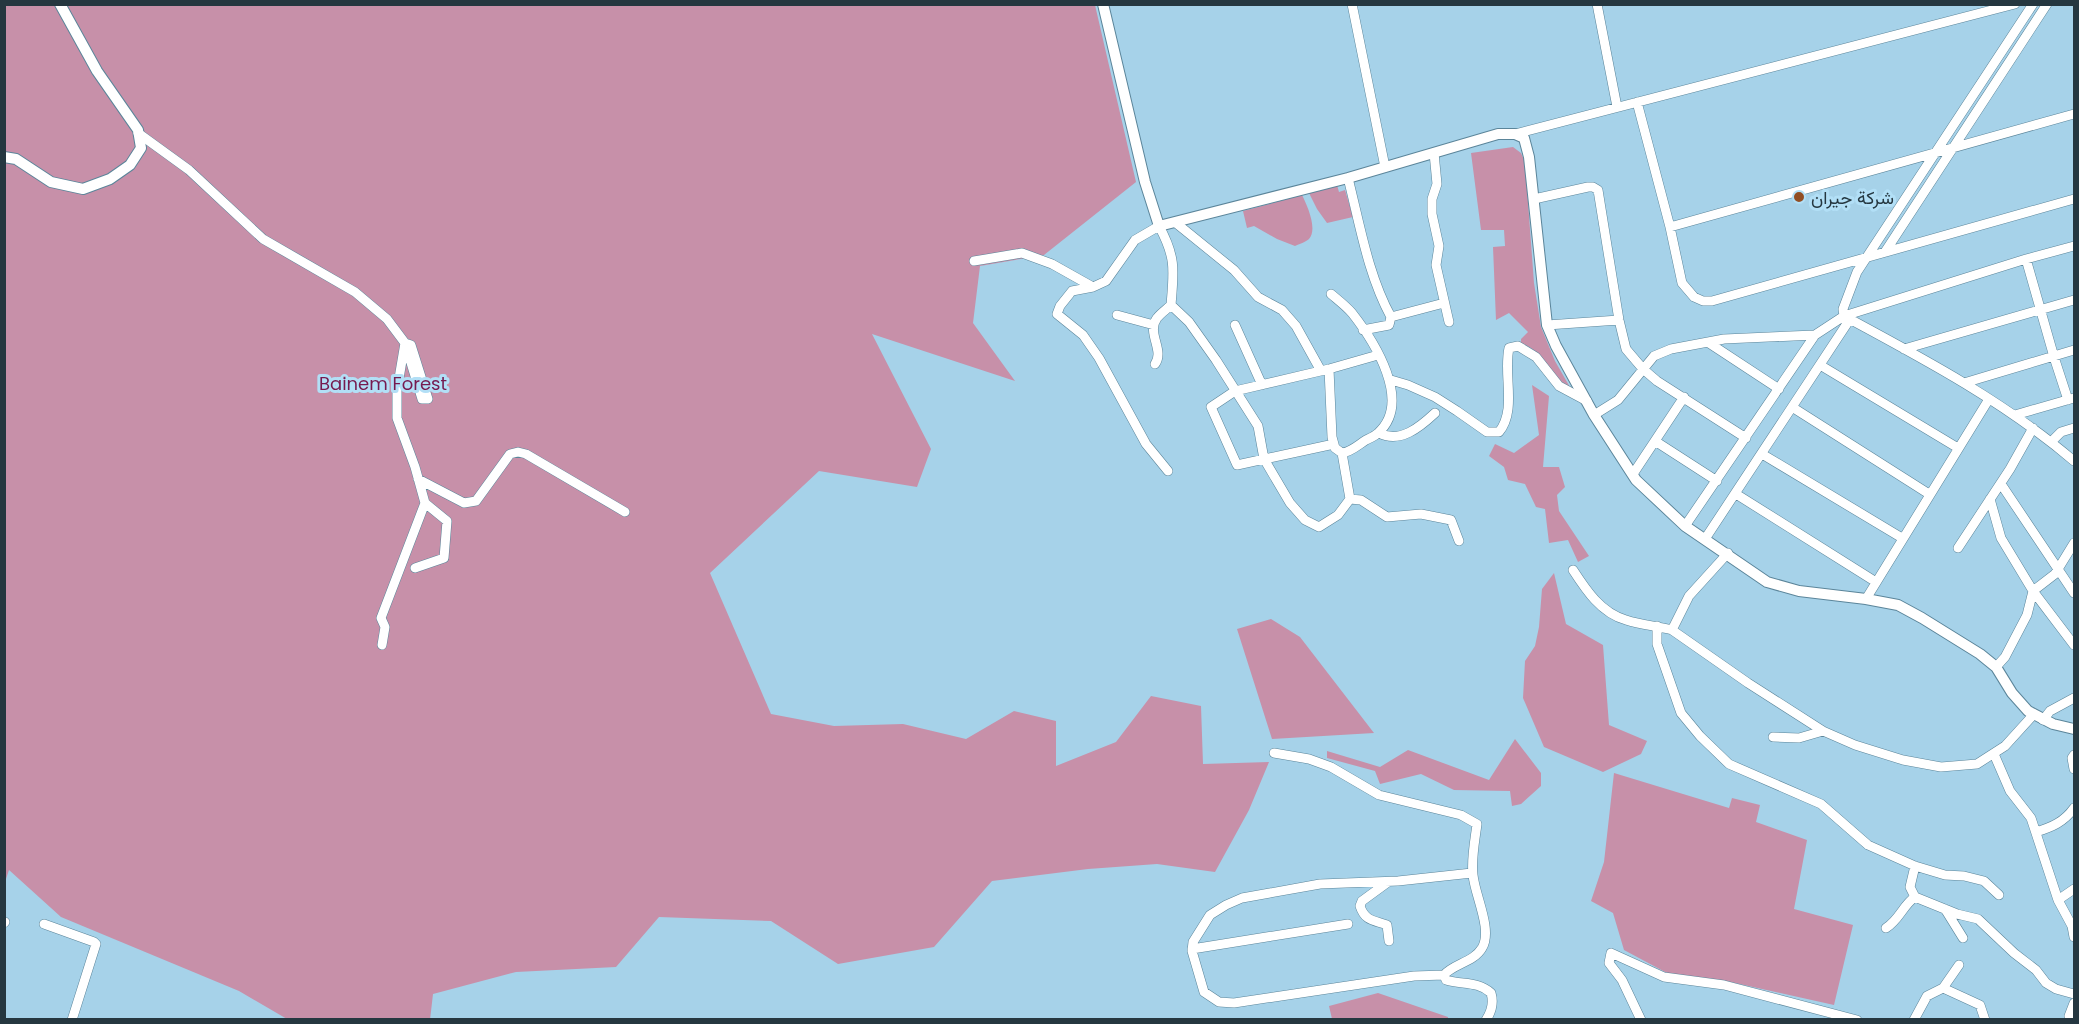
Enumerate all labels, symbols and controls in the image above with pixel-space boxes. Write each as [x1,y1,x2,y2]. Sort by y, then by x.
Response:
place label: شركة جيران [1811,185,1894,210]
marker: شركة جيران [1792,190,1806,204]
park label: Bainem Forest [319,371,447,396]

